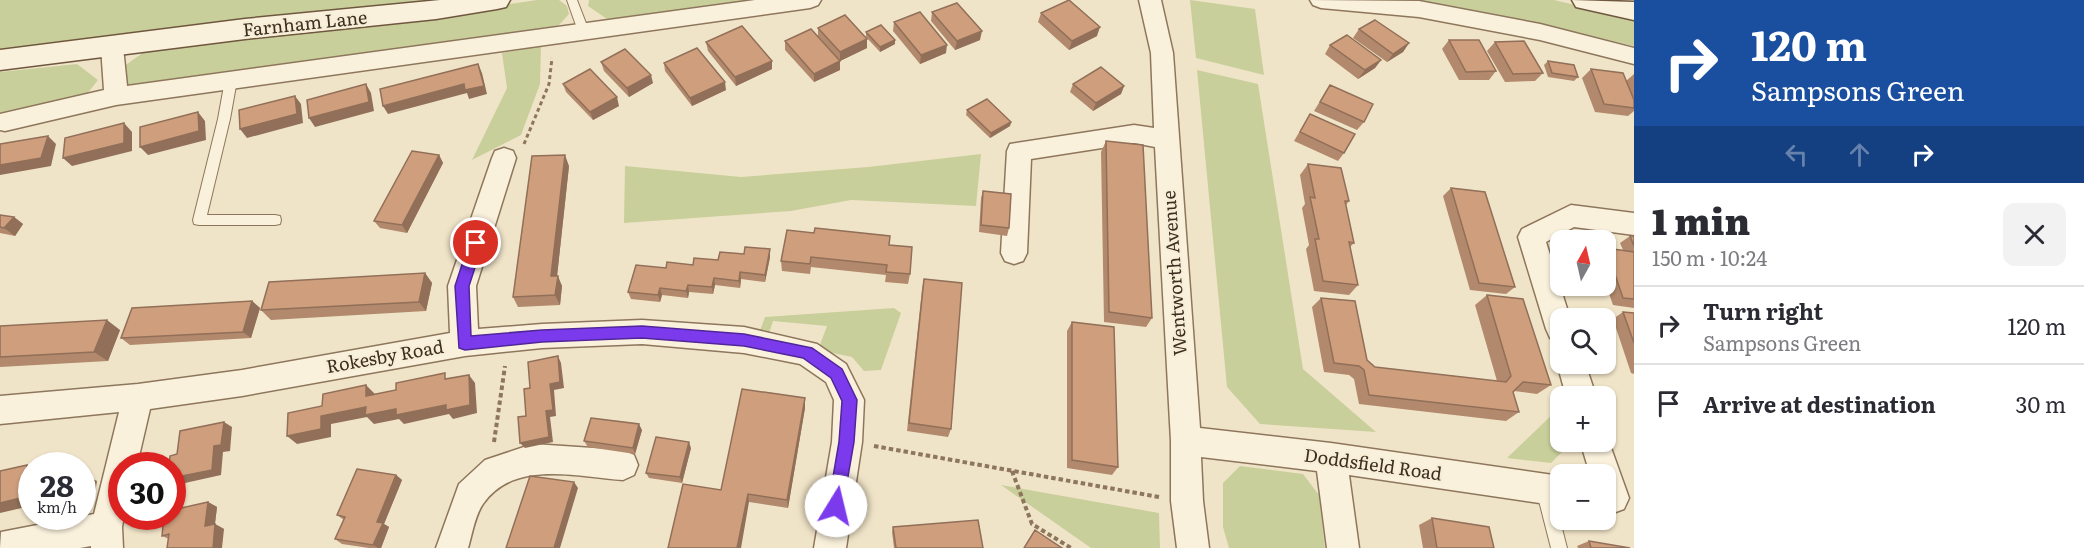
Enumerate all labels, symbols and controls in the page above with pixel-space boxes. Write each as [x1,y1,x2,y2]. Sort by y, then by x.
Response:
street label: Farnham Lane [241,3,368,42]
text: 120 m [1751,12,1867,74]
icon: right [1652,24,1730,102]
text: Sampsons Green [1751,69,1965,109]
icon: left [1780,138,1813,171]
icon: ahead [1843,138,1876,171]
icon: right [1906,138,1939,171]
street label: Wentworth Avenue [1154,190,1193,357]
text: 1 min [1652,193,1750,246]
button: close [2003,203,2066,266]
pin [450,217,501,268]
icon: arrive [459,226,492,259]
north arrow [1550,230,1616,296]
map controls [1550,230,1616,530]
text: 150 m · 10:24 [1652,242,1767,272]
text: Turn right [1703,294,1823,327]
button: search [1550,308,1616,374]
icon: right [1652,309,1685,342]
text: 120 m [2007,309,2066,342]
text: Sampsons Green [1703,327,1861,357]
street label: Rokesby Road [324,332,446,379]
button: + [1550,386,1616,452]
icon: arrive [1652,387,1685,420]
text: Arrive at destination [1703,387,1936,420]
text: 30 m [2016,387,2066,420]
street label: Doddsfield Road [1302,440,1444,487]
speed limit sign: 30 [108,452,186,530]
text: 28 [40,462,74,506]
button: − [1550,464,1616,530]
position arrow [804,474,868,538]
text: km/h [37,495,77,518]

